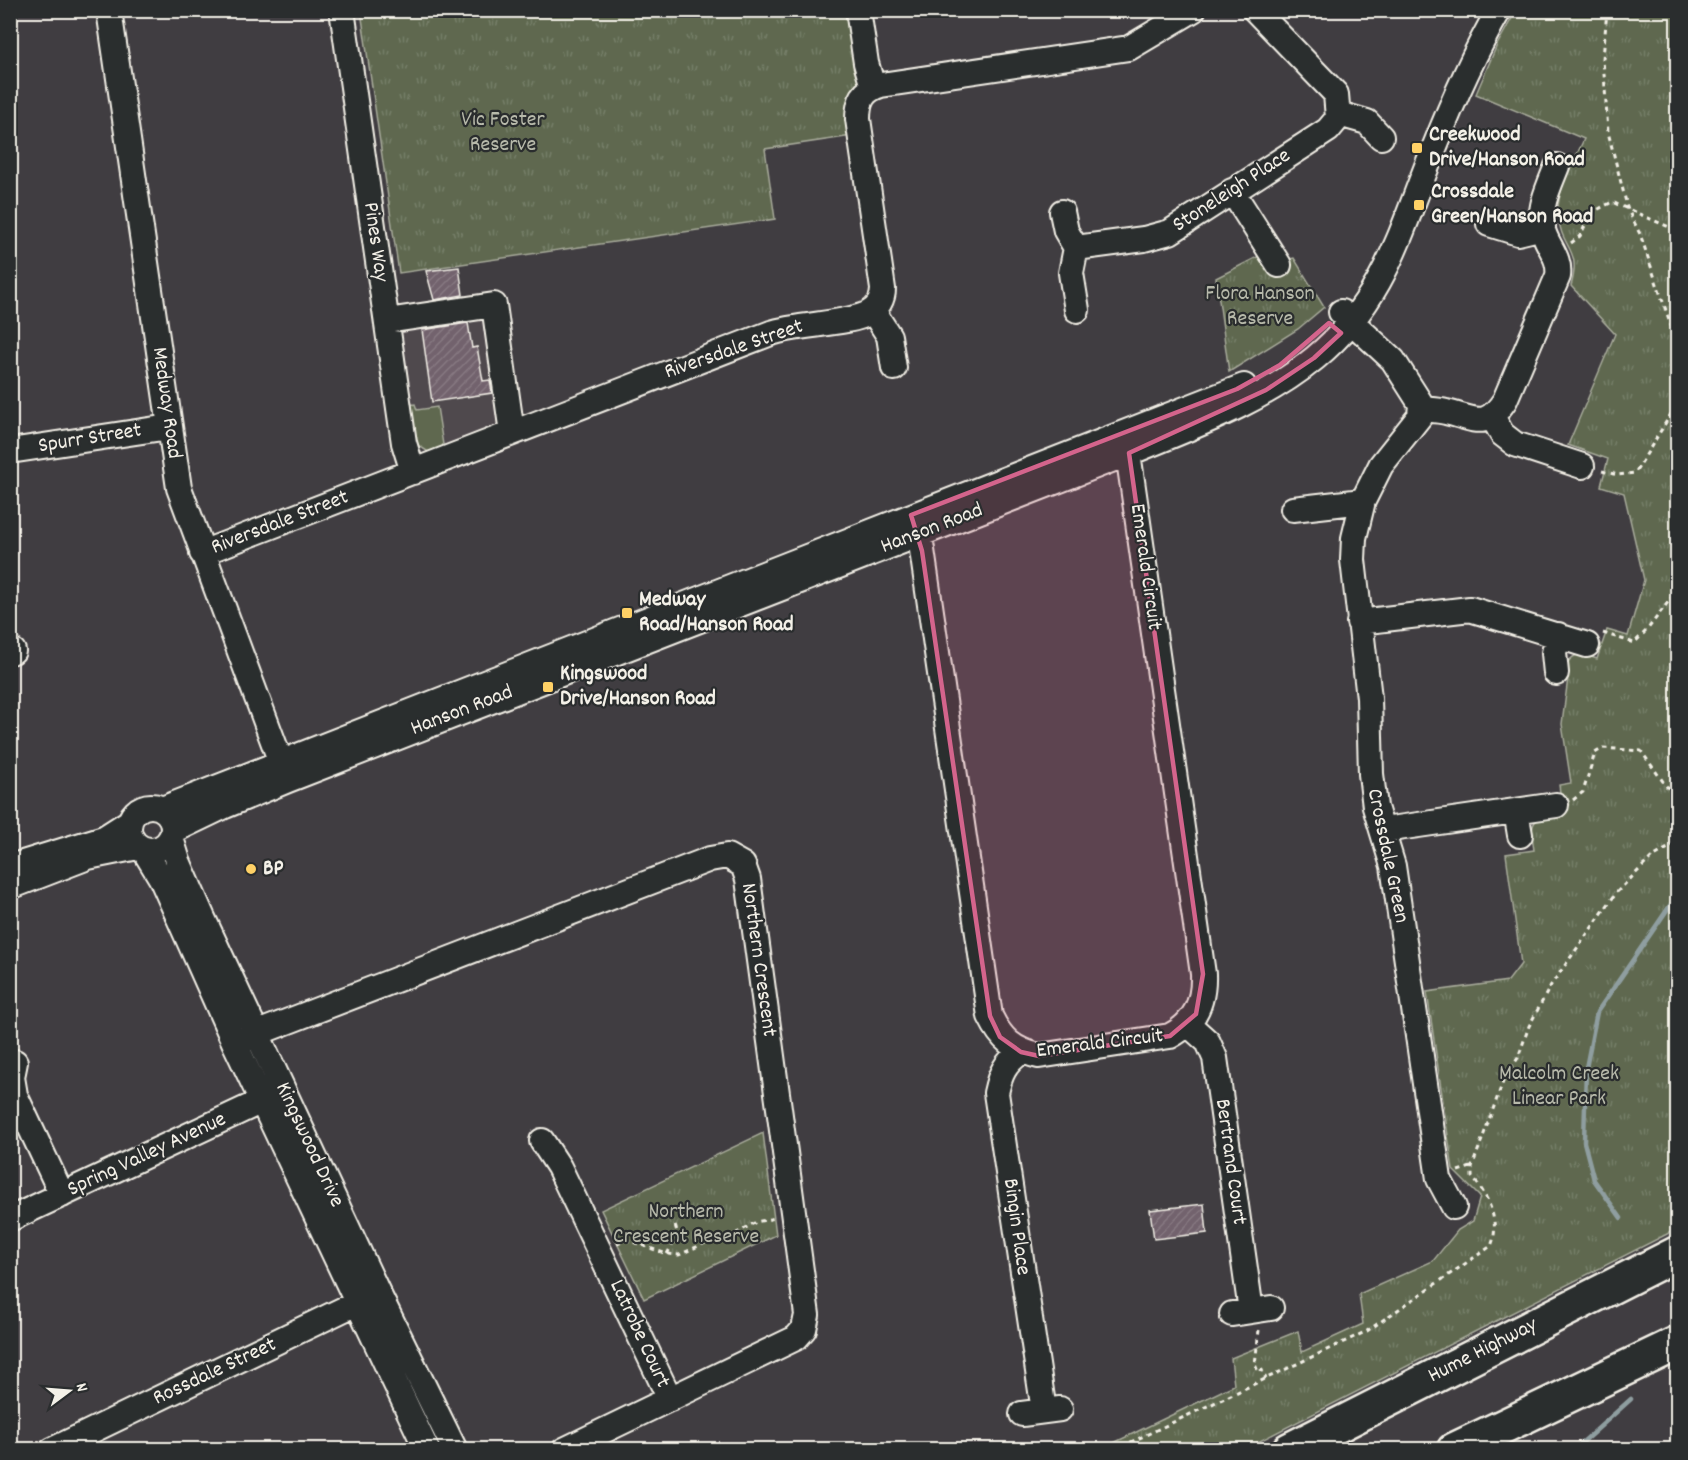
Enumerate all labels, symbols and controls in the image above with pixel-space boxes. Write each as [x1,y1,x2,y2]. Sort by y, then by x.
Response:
park label: Vic Foster Reserve [461,105,545,161]
place label: Creekwood Drive/Hanson Road [1429,120,1585,176]
street label: Stoneleigh Place [1167,141,1297,241]
marker: Creekwood Drive/Hanson Road [1410,141,1424,155]
place label: Crossdale Green/Hanson Road [1431,177,1593,233]
marker: Crossdale Green/Hanson Road [1412,198,1426,212]
street label: Pines Way [354,200,396,285]
park label: Flora Hanson Reserve [1205,279,1315,335]
street label: Riversdale Street [660,312,808,388]
street label: Medway Road [143,345,189,461]
street label: Spurr Street [36,416,144,462]
street label: Riversdale Street [207,483,353,563]
street label: Hanson Road [876,495,988,563]
street label: Emerald Circuit [1121,502,1169,632]
place label: Medway Road/Hanson Road [639,585,794,641]
marker: Medway Road/Hanson Road [620,606,634,620]
place label: Kingswood Drive/Hanson Road [560,659,716,715]
street label: Hanson Road [406,677,518,745]
marker: Kingswood Drive/Hanson Road [541,680,555,694]
street label: Crossdale Green [1358,786,1416,926]
place label: BP [263,854,283,885]
marker: BP [244,862,258,876]
street label: Northern Crescent [732,881,784,1039]
street label: Emerald Circuit [1035,1021,1165,1067]
park label: Malcolm Creek Linear Park [1499,1059,1619,1115]
street label: Kingswood Drive [266,1077,352,1213]
street label: Bertrand Court [1206,1097,1254,1227]
street label: Spring Valley Avenue [62,1105,232,1205]
street label: Bingin Place [994,1177,1038,1277]
park label: Northern Crescent Reserve [613,1197,759,1253]
street label: Latrobe Court [600,1275,678,1393]
street label: Hume Highway [1423,1310,1544,1392]
street label: Rossdale Street [148,1330,282,1414]
north arrow [39,1361,99,1421]
text: N [69,1381,93,1395]

